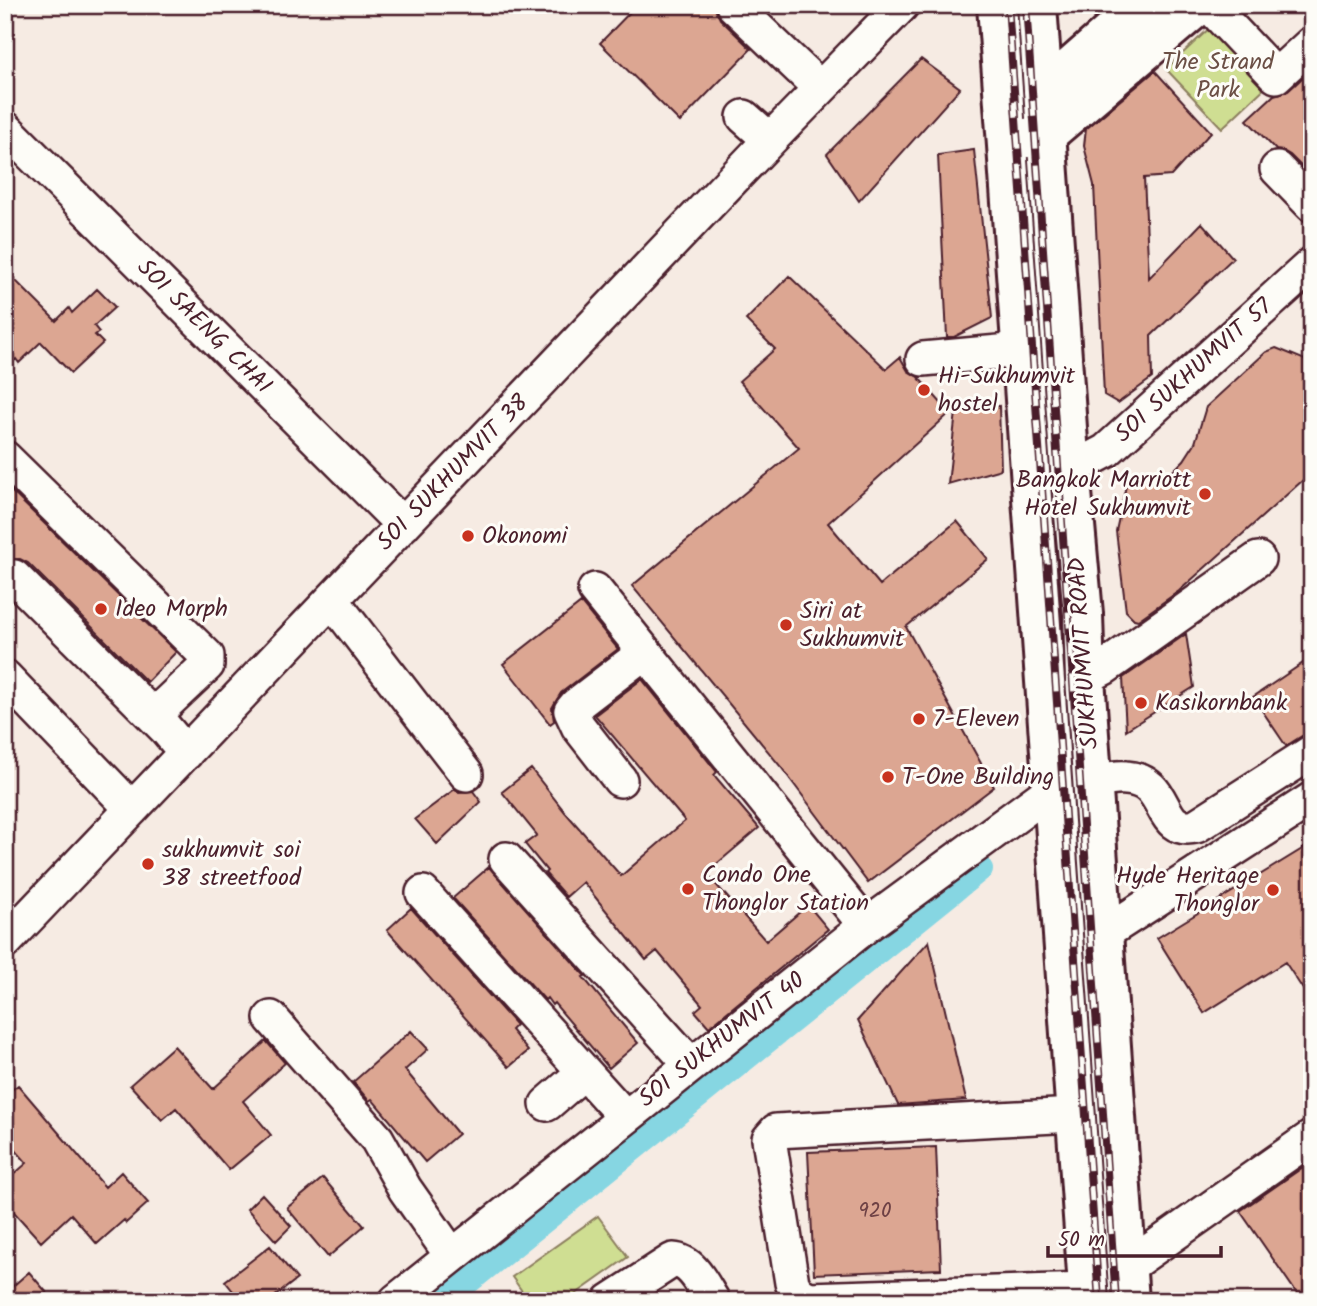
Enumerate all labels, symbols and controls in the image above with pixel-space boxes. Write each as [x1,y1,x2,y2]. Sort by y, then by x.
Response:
park label: The Strand Park [1162,43,1275,110]
street label: SOI SAENG CHAI [127,250,281,404]
street label: SOI SUKHUMVIT 57 [1106,288,1283,453]
place label: Hi-Sukhumvit hostel [938,357,1076,424]
marker: Hi-Sukhumvit hostel [916,382,932,398]
street label: SOI SUKHUMVIT 38 [367,385,539,561]
place label: Bangkok Marriott Hotel Sukhumvit [1016,461,1192,528]
marker: Bangkok Marriott Hotel Sukhumvit [1197,486,1213,502]
place label: Okonomi [482,517,569,556]
marker: Okonomi [460,528,476,544]
street label: SUKHUMVIT ROAD [1058,556,1110,750]
place label: Ideo Morph [115,590,228,629]
place label: Siri at Sukhumvit [800,592,905,659]
marker: Ideo Morph [93,601,109,617]
marker: Siri at Sukhumvit [778,617,794,633]
place label: Kasikornbank [1155,684,1288,723]
marker: Kasikornbank [1133,695,1149,711]
place label: 7-Eleven [933,700,1020,739]
marker: 7-Eleven [911,711,927,727]
place label: T-One Building [902,758,1054,797]
marker: T-One Building [880,769,896,785]
place label: sukhumvit soi 38 streetfood [162,831,302,898]
marker: sukhumvit soi 38 streetfood [140,856,156,872]
place label: Condo One Thonglor Station [702,856,869,923]
place label: Hyde Heritage Thonglor [1116,857,1261,924]
marker: Condo One Thonglor Station [680,881,696,897]
marker: Hyde Heritage Thonglor [1265,882,1281,898]
street label: SOI SUKHUMVIT 40 [630,962,814,1118]
house number: 920 [859,1195,891,1228]
scale bar [1048,1215,1221,1259]
text: 50 m [1058,1224,1105,1257]

